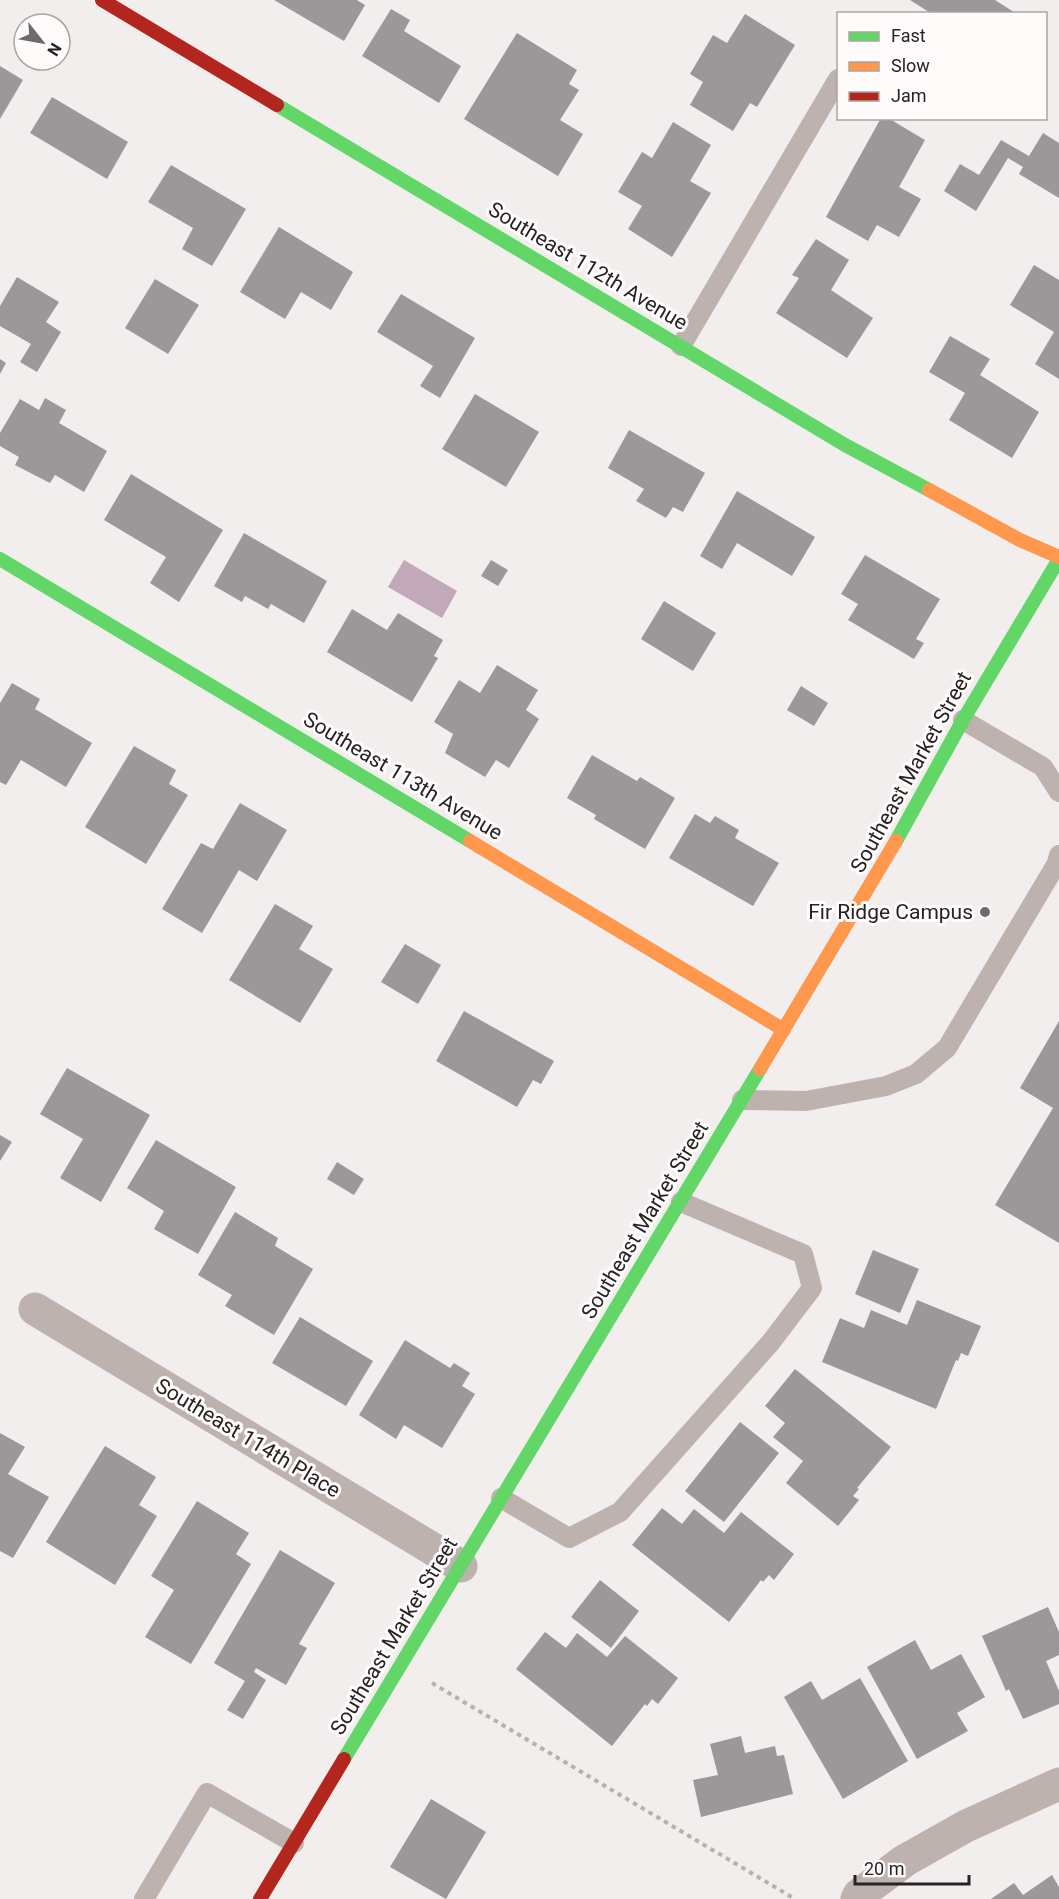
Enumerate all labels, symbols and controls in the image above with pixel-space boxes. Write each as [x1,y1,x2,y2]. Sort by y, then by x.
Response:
north arrow [12,12,72,72]
legend [837,12,1047,120]
text: Fast [891,25,926,46]
text: N [43,40,65,59]
text: Slow [891,55,930,76]
text: Jam [891,85,927,106]
street label: Southeast 112th Avenue [484,197,692,335]
street label: Southeast Market Street [846,667,976,877]
street label: Southeast 113th Avenue [299,707,507,845]
place label: Fir Ridge Campus [808,900,973,924]
marker: Fir Ridge Campus [978,905,992,919]
street label: Southeast Market Street [577,1117,714,1323]
street label: Southeast 114th Place [151,1373,345,1503]
street label: Southeast Market Street [326,1533,463,1739]
scale bar [855,1848,969,1886]
text: 20 m [864,1858,904,1879]

